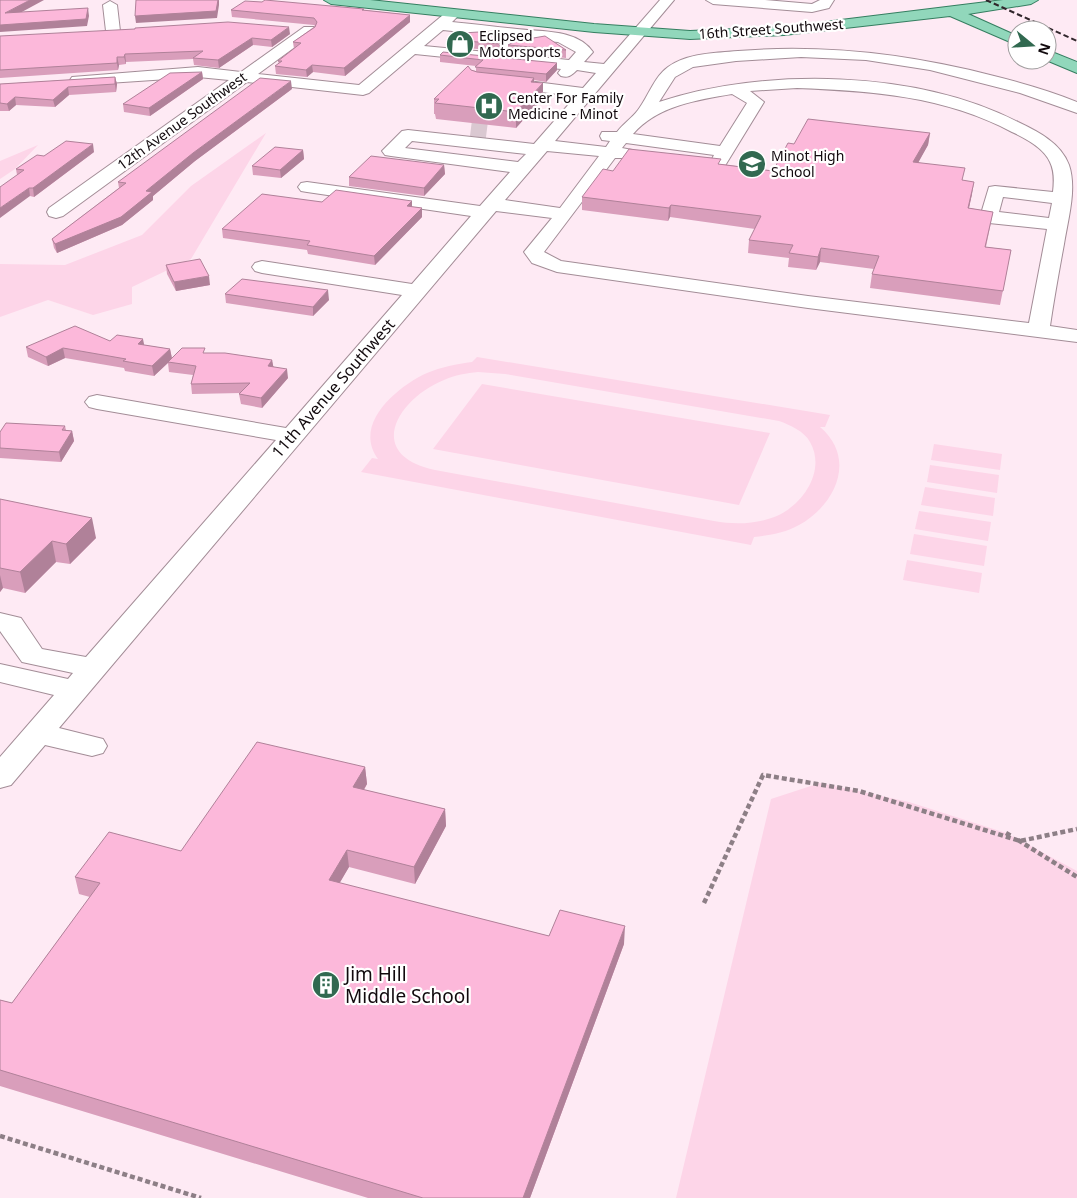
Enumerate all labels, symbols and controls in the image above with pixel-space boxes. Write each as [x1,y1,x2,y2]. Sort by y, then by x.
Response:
street label: 16th Street Southwest [698,14,844,43]
north arrow [1007,20,1057,70]
place label: Eclipsed Motorsports [479,26,561,61]
shop icon: Eclipsed Motorsports [445,29,475,59]
text: N [1034,41,1056,58]
street label: 12th Avenue Southwest [113,67,250,174]
place label: Center For Family Medicine - Minot [508,88,624,123]
hospital icon: Center For Family Medicine - Minot [474,91,504,121]
place label: Minot High School [771,146,844,181]
school or university icon: Minot High School [737,149,767,179]
street label: 11th Avenue Southwest [266,314,400,462]
place label: Jim Hill Middle School [343,961,470,1009]
building icon: Jim Hill Middle School [311,970,341,1000]

